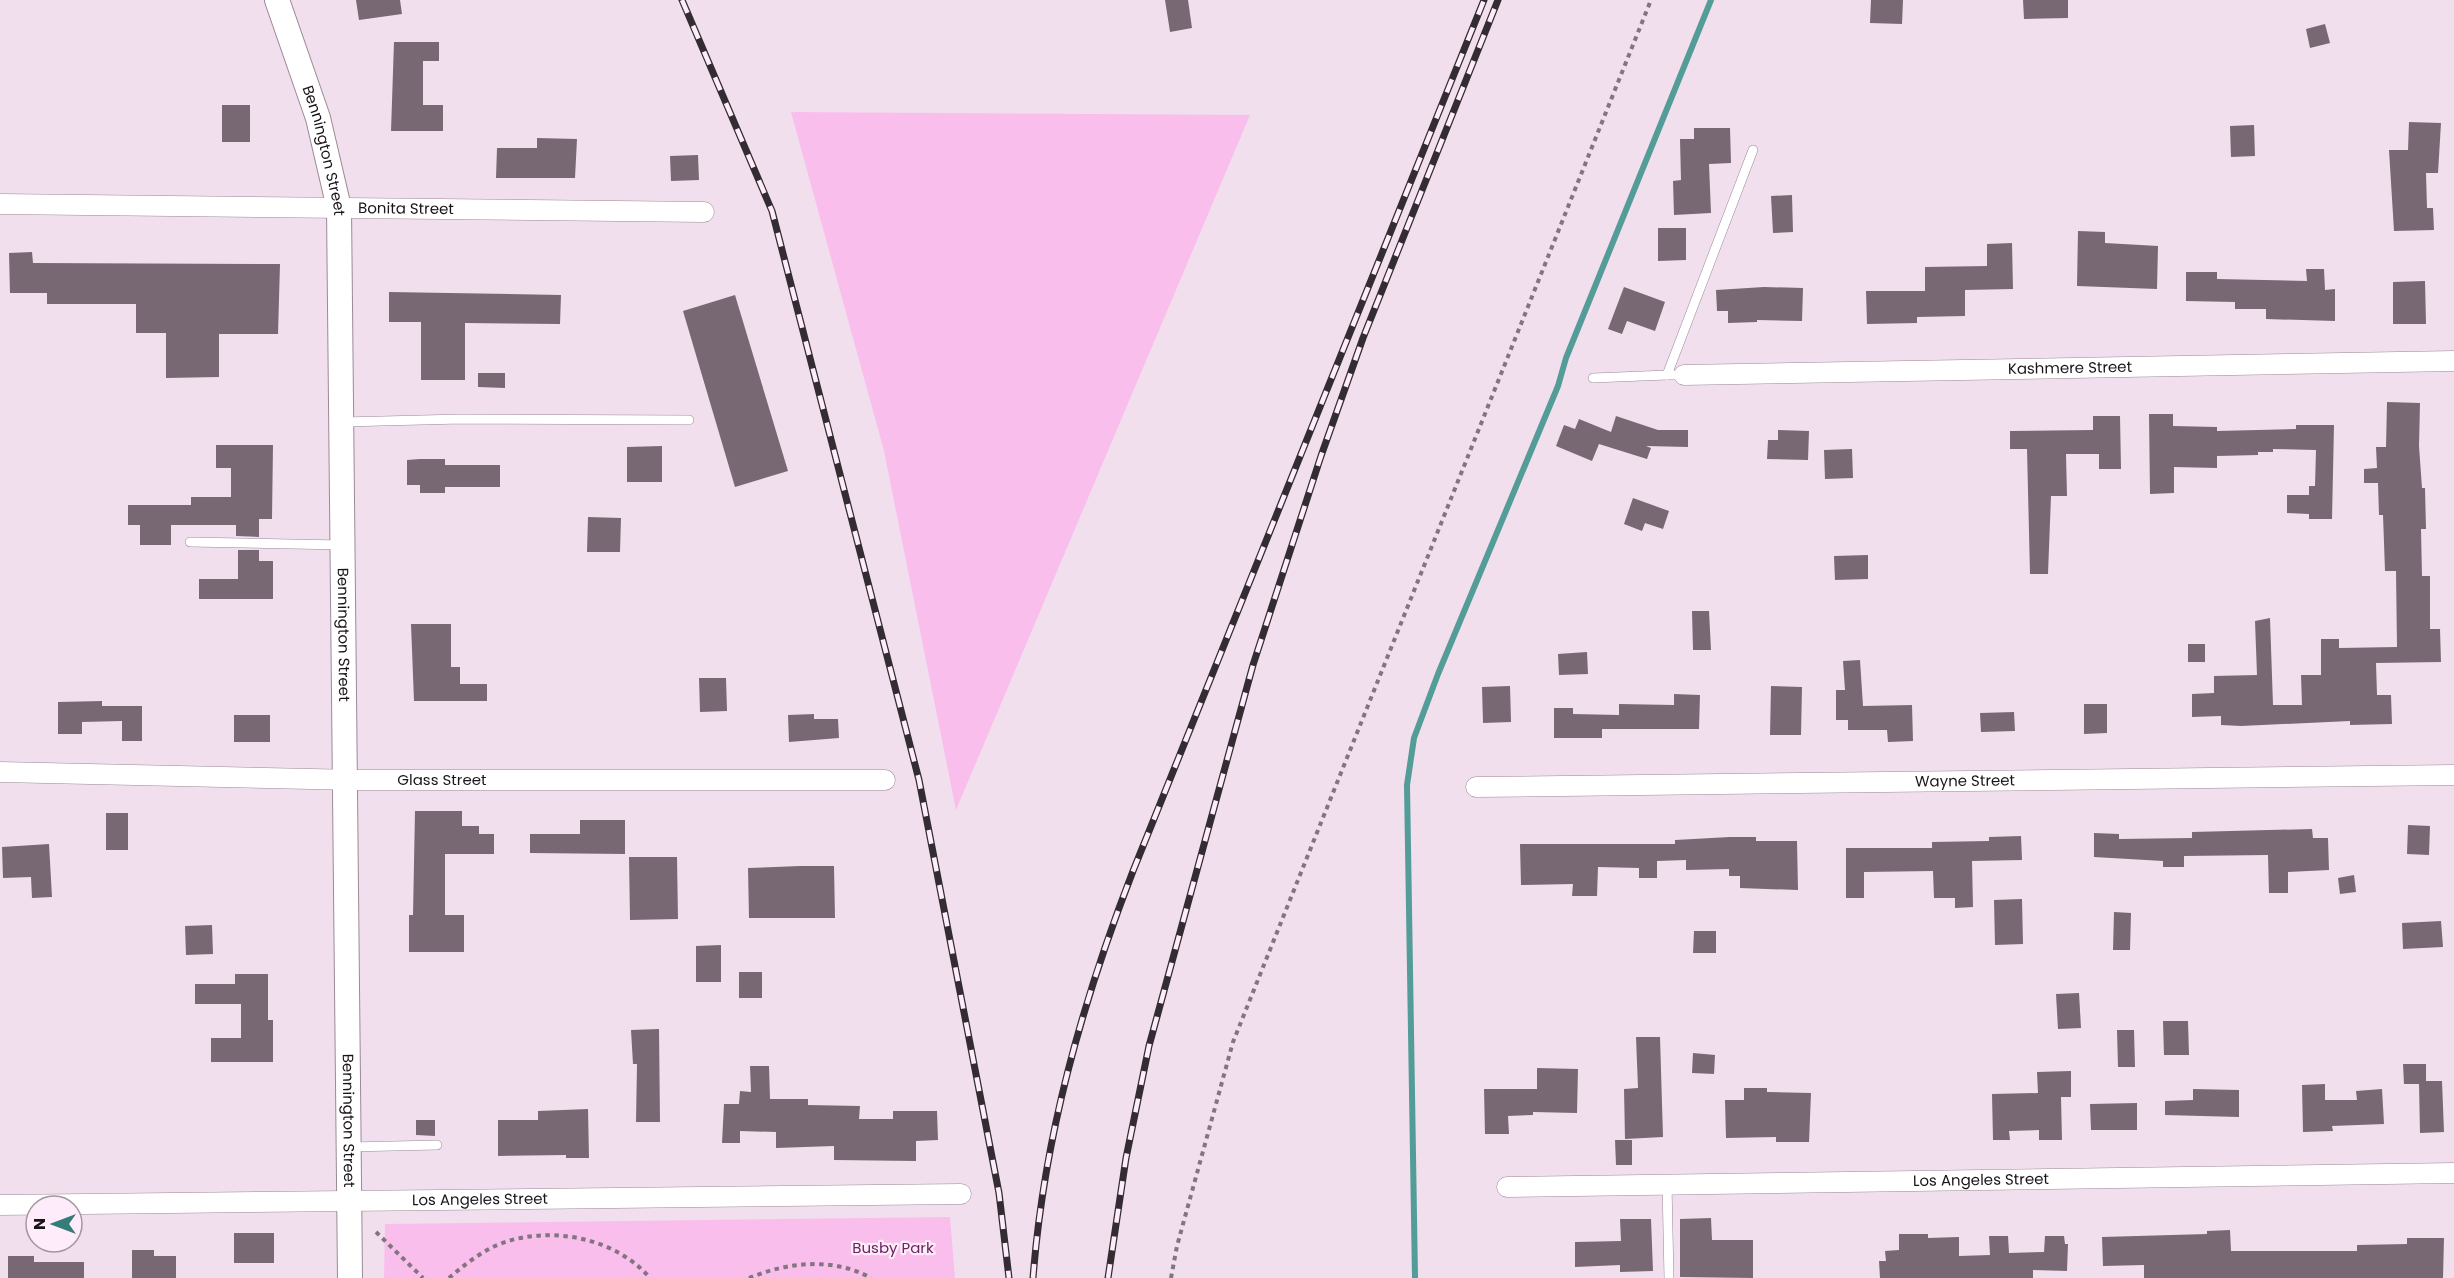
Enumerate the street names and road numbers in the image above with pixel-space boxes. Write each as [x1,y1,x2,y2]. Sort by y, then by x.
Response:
street label: Bennington Street [297,82,350,216]
street label: Bonita Street [358,197,454,219]
street label: Kashmere Street [2008,356,2132,379]
street label: Bennington Street [333,568,355,702]
street label: Glass Street [397,769,487,790]
street label: Wayne Street [1915,769,2015,792]
street label: Bennington Street [338,1054,360,1188]
street label: Los Angeles Street [1913,1168,2049,1191]
street label: Los Angeles Street [412,1188,548,1210]

